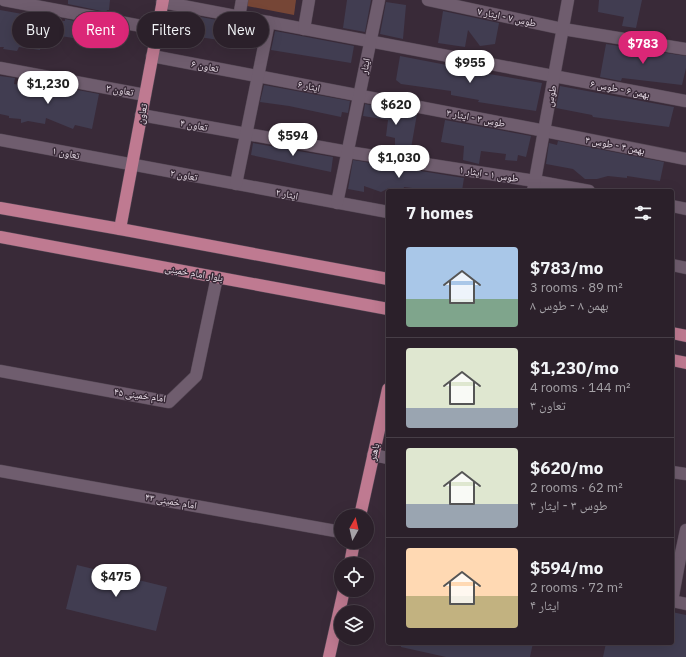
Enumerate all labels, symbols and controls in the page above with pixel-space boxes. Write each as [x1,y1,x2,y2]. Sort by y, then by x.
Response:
street label: طوس ۷ - ایثار ۷ [476,4,538,30]
chip: Buy [12,12,64,48]
chip: Rent [72,12,129,48]
chip: Filters [137,12,205,48]
chip: New [213,12,269,48]
pin: $783 [619,31,667,65]
text: $783 [627,35,659,52]
pin: $955 [446,50,494,84]
text: $955 [454,54,486,71]
street label: تعاون ۶ [190,57,220,75]
street label: ایثار [357,57,373,76]
pin: $1,230 [15,71,81,105]
text: $1,230 [26,75,70,92]
street label: ایثار ۶ [297,77,321,95]
street label: بهمن ۶ - طوس ۶ [589,77,651,101]
street label: تعاون ۳ [105,81,135,99]
street label: طوس [543,84,559,108]
pin: $620 [372,92,420,126]
text: $620 [380,96,412,113]
street label: تعاون [134,103,150,125]
street label: طوس ۳ - ایثار ۳ [445,106,507,130]
street label: تعاون ۴ [179,116,209,134]
pin: $594 [269,123,317,157]
text: $594 [277,127,309,144]
street label: بهمن ۴ - طوس ۴ [584,133,646,157]
street label: تعاون ۱ [51,144,81,162]
pin: $1,030 [366,145,432,179]
text: $1,030 [377,149,421,166]
street label: طوس ۱ - ایثار ۱ [459,163,520,185]
street label: تعاون ۲ [169,166,199,184]
street label: ایثار ۲ [275,185,299,203]
text: 7 homes [406,202,473,224]
icon: filters [632,202,654,224]
text: $783/mo [530,257,603,279]
street label: بلوار امام خمینی [164,261,224,286]
icon: home [438,263,486,311]
text: 3 rooms · 89 m² [530,279,623,296]
text: بهمن ۸ - طوس ۸ [530,297,609,314]
text: $1,230/mo [530,357,619,379]
icon: home [438,364,486,412]
text: 4 rooms · 144 m² [530,379,631,396]
street label: امام خمینی ۴۵ [113,385,167,406]
text: تعاون ۳ [530,397,566,414]
street label: باهنر [366,442,382,463]
text: $620/mo [530,457,603,479]
icon: home [438,464,486,512]
text: 2 rooms · 62 m² [530,479,623,496]
street label: امام خمینی ۴۳ [144,490,198,513]
text: طوس ۳ - ایثار ۳ [530,497,608,514]
north arrow [334,509,374,549]
map controls [334,509,374,645]
button: locate [334,557,374,597]
text: $594/mo [530,557,603,579]
pin: $475 [92,564,140,598]
icon: home [438,564,486,612]
text: $475 [100,568,132,585]
text: 2 rooms · 72 m² [530,579,623,596]
text: ایثار ۴ [530,597,559,614]
button: layers [334,605,374,645]

